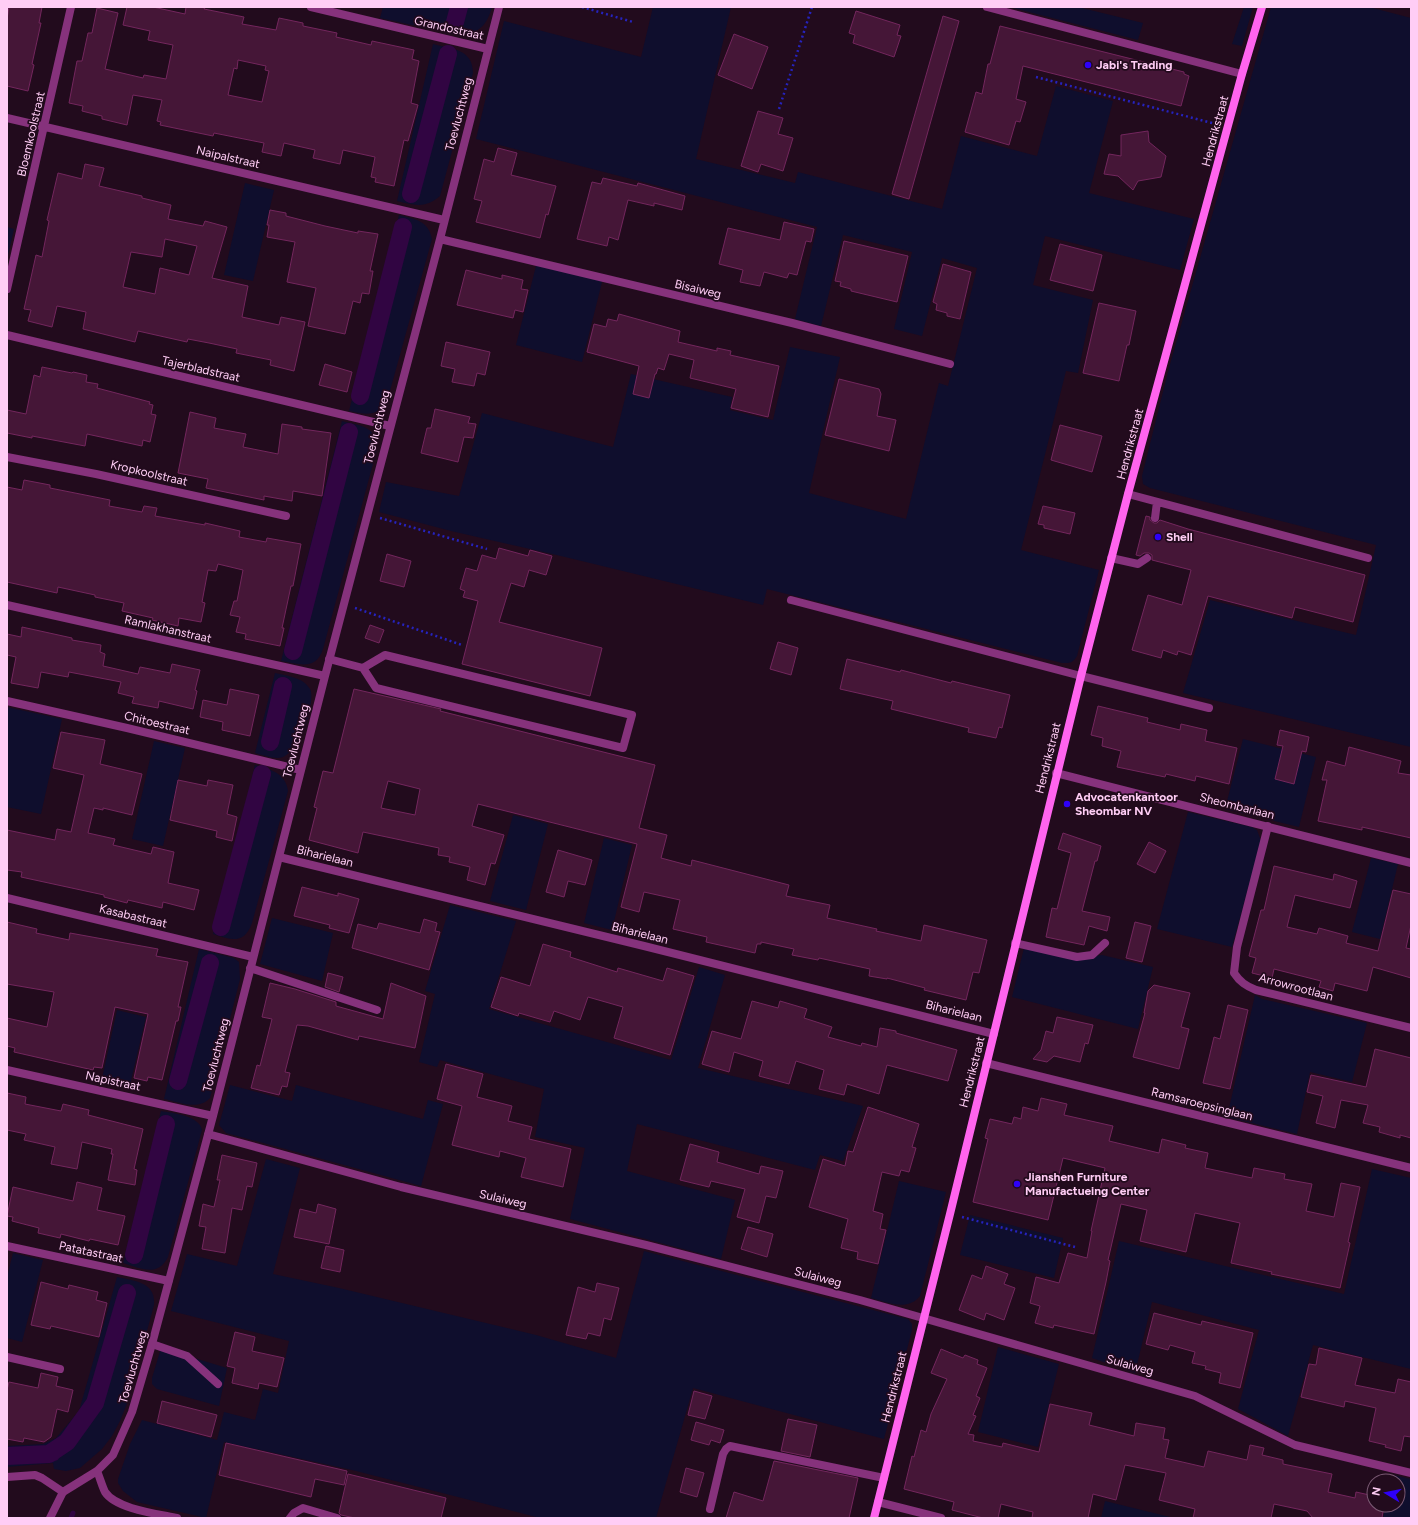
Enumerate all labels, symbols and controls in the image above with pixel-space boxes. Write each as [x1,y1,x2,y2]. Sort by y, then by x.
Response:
street label: Grandostraat [413,13,486,43]
place label: Jabi's Trading [1096,58,1173,72]
marker: Jabi's Trading [1083,60,1093,70]
street label: Toevluchtweg [442,76,476,152]
street label: Bloemkoolstraat [14,90,48,178]
street label: Hendrikstraat [1199,94,1231,168]
street label: Naipalstraat [195,143,262,171]
street label: Bisaiweg [673,277,723,301]
street label: Tajerbladstraat [161,353,242,385]
street label: Toevluchtweg [361,389,393,465]
street label: Hendrikstraat [1114,407,1146,481]
street label: Kropkoolstraat [109,457,189,489]
place label: Shell [1166,530,1193,544]
marker: Shell [1153,532,1163,542]
street label: Ramlakhanstraat [123,612,213,646]
street label: Toevluchtweg [280,703,312,779]
street label: Chitoestraat [123,709,192,737]
street label: Hendrikstraat [1032,720,1064,795]
place label: Advocatenkantoor Sheombar NV [1075,790,1178,818]
street label: Sheombarlaan [1198,790,1276,822]
marker: Advocatenkantoor Sheombar NV [1062,799,1072,809]
street label: Biharielaan [295,842,355,870]
street label: Kasabastraat [98,901,169,931]
street label: Biharielaan [610,919,670,947]
street label: Arrowrootlaan [1257,970,1335,1004]
street label: Biharielaan [924,997,984,1025]
street label: Toevluchtweg [200,1017,232,1093]
street label: Hendrikstraat [956,1034,988,1109]
street label: Napistraat [84,1068,142,1094]
street label: Ramsaroepsinglaan [1150,1085,1254,1123]
place label: Jianshen Furniture Manufactueing Center [1025,1170,1150,1198]
marker: Jianshen Furniture Manufactueing Center [1012,1179,1022,1189]
street label: Sulaiweg [478,1187,528,1211]
street label: Patatastraat [58,1238,125,1266]
street label: Sulaiweg [793,1264,843,1290]
street label: Toevluchtweg [116,1329,150,1405]
street label: Hendrikstraat [878,1349,910,1424]
street label: Sulaiweg [1105,1352,1155,1378]
north arrow [1366,1473,1406,1513]
text: N [1370,1486,1384,1497]

